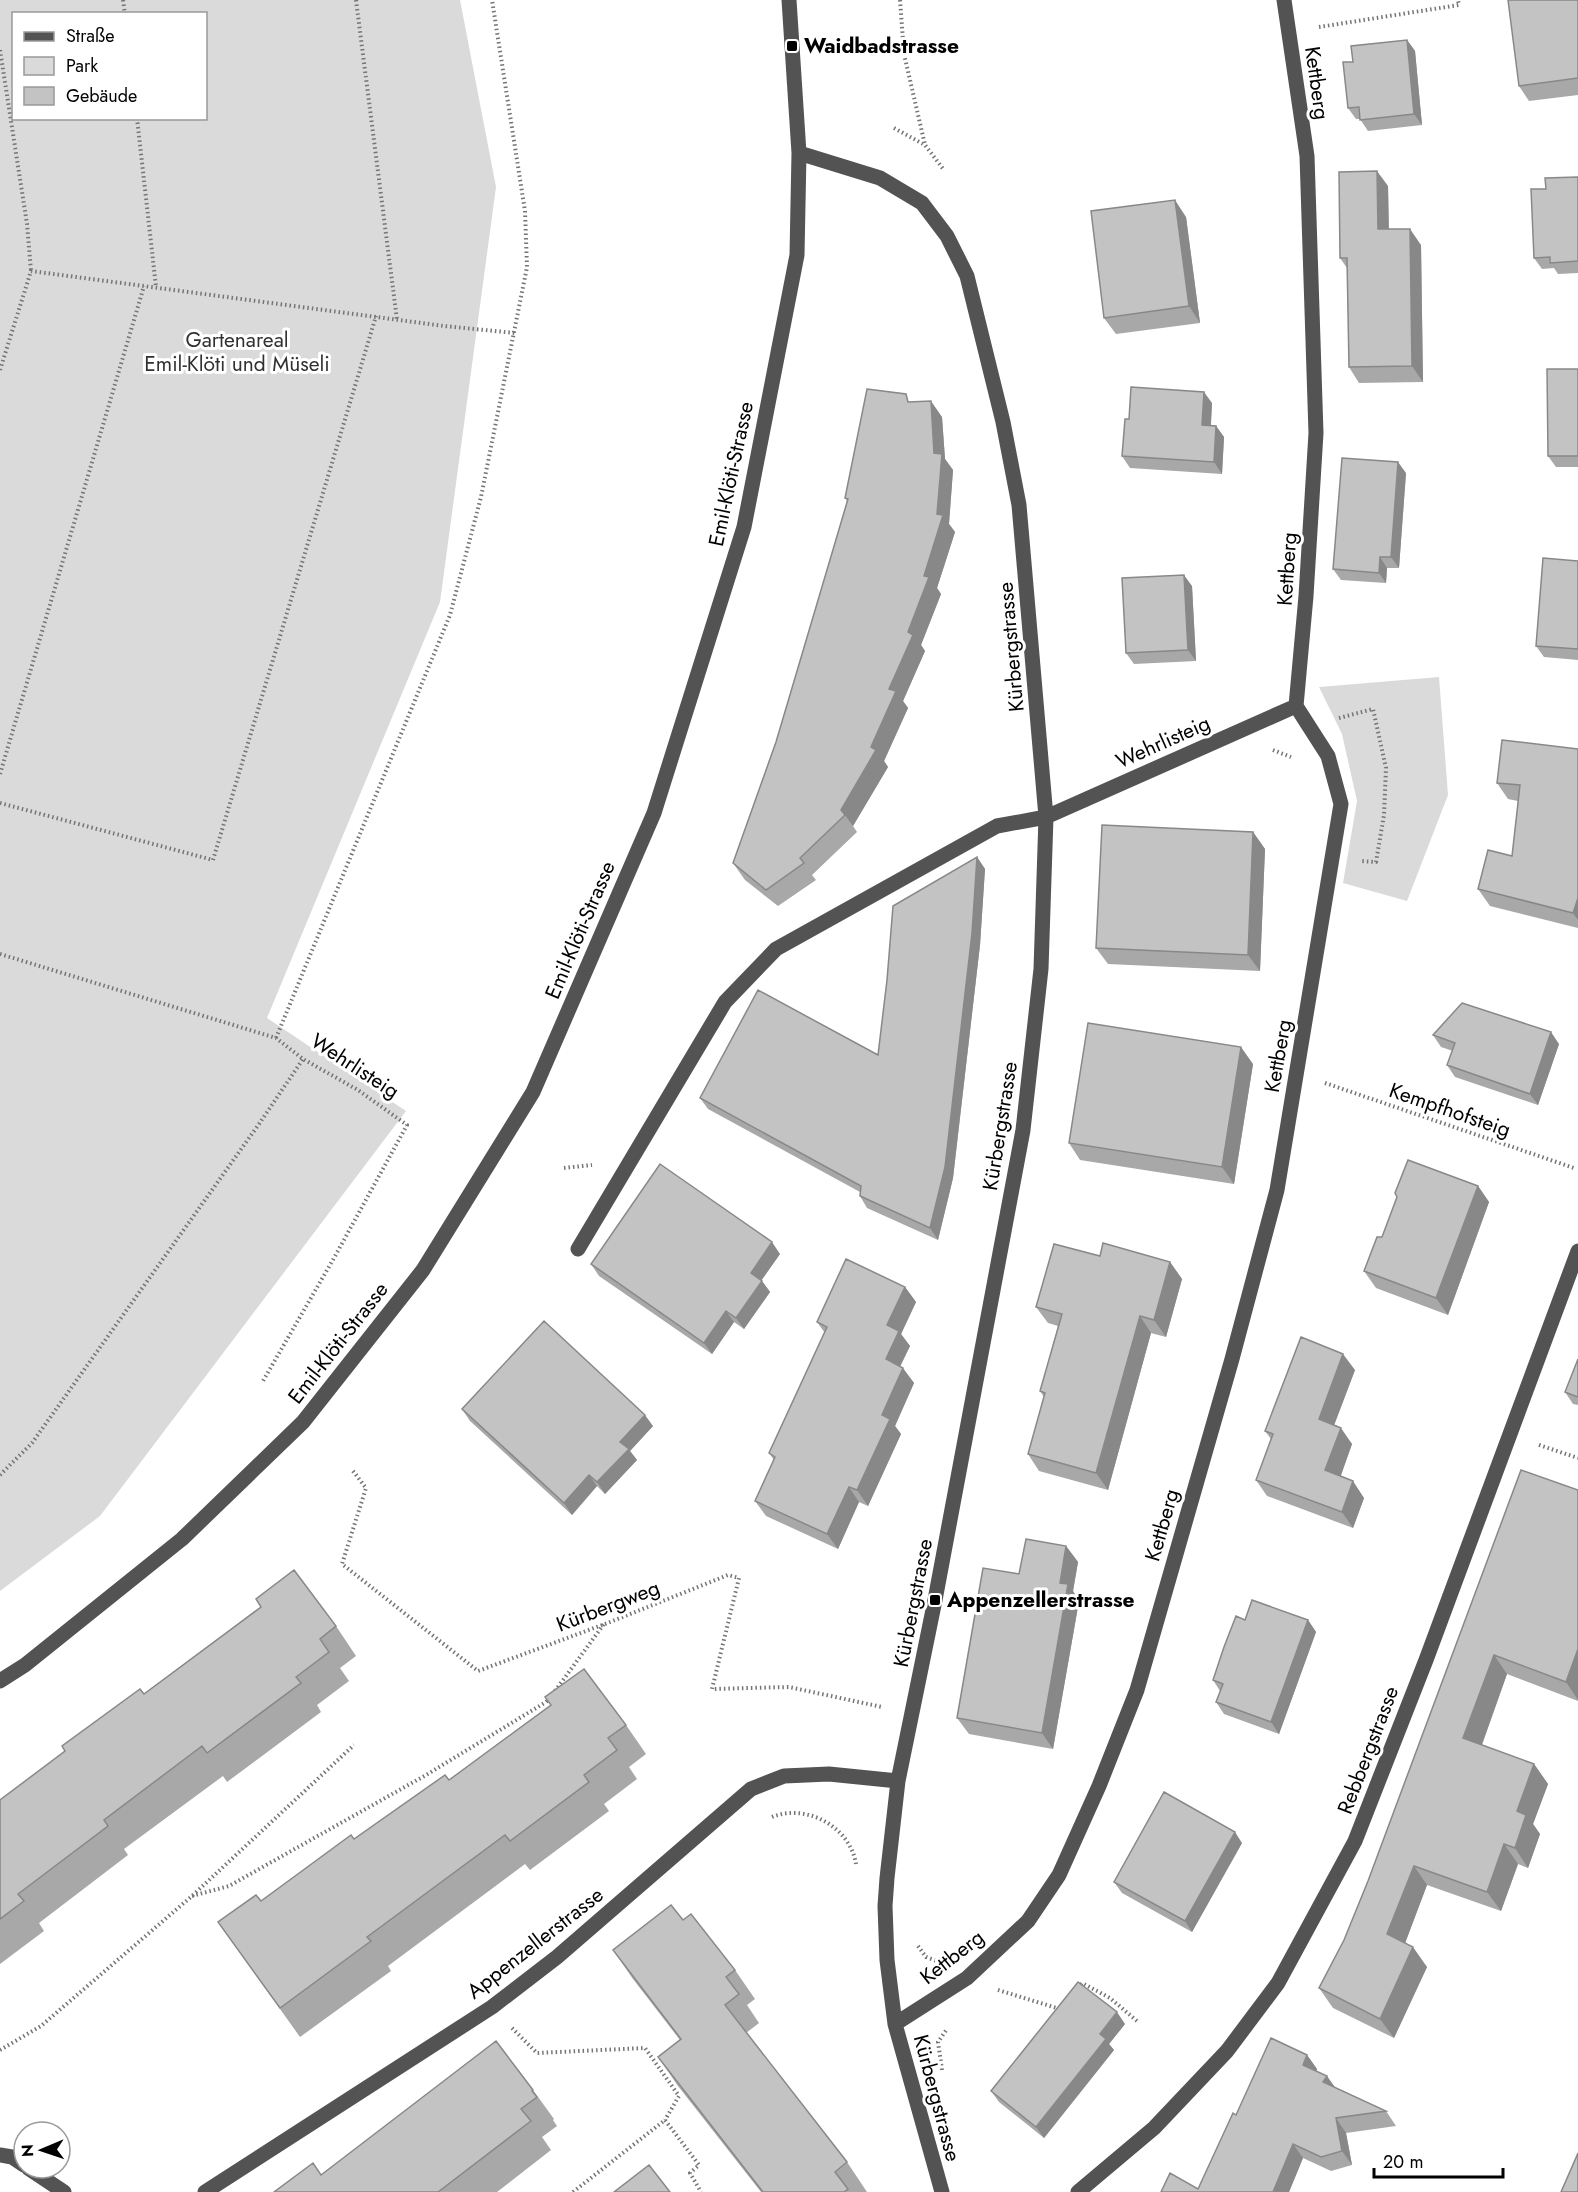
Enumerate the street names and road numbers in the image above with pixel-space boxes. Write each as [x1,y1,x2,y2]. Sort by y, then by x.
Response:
street label: Kettberg [1297,44,1337,122]
street label: Emil-Klöti-Strasse [701,399,761,549]
street label: Kettberg [1269,531,1305,607]
street label: Kürbergstrasse [990,581,1032,713]
street label: Wehrlisteig [1111,708,1215,776]
street label: Emil-Klöti-Strasse [537,856,623,1004]
street label: Kettberg [1257,1017,1299,1095]
street label: Wehrlisteig [305,1026,405,1106]
street label: Kürbergstrasse [975,1059,1025,1193]
street label: Kempfhofsteig [1385,1075,1515,1145]
street label: Emil-Klöti-Strasse [281,1276,395,1410]
street label: Kettberg [1137,1485,1187,1565]
street label: Kürbergstrasse [886,1536,940,1670]
street label: Kürbergweg [552,1573,664,1639]
street label: Rebbergstrasse [1330,1682,1406,1818]
street label: Appenzellerstrasse [460,1880,610,2006]
street label: Kettberg [914,1922,990,1992]
street label: Kürbergstrasse [906,2031,968,2165]

